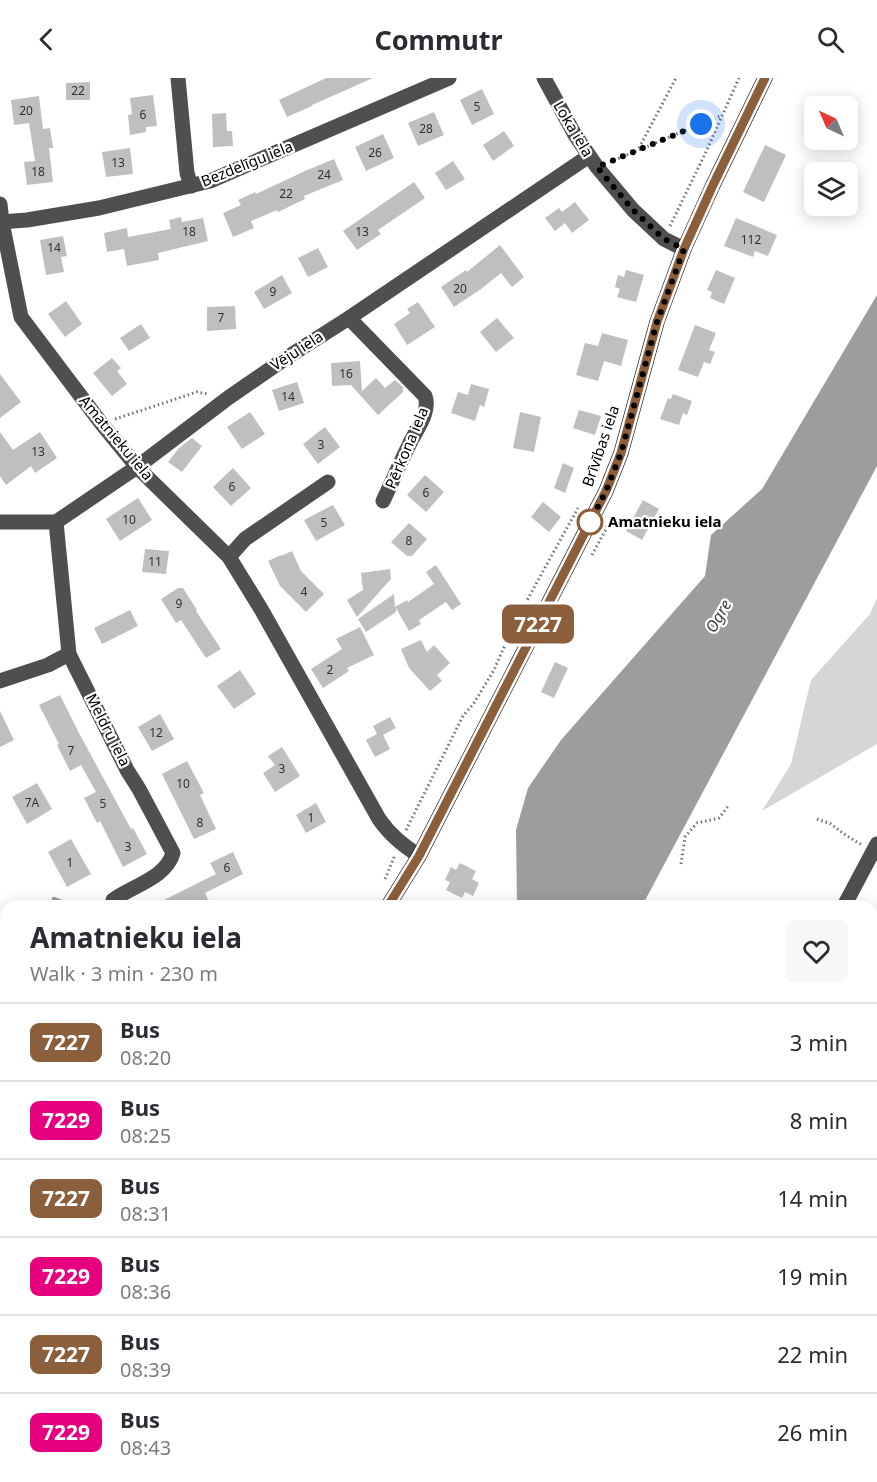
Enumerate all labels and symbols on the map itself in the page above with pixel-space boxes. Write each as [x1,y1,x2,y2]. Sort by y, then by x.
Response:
house number: 22 [71,82,85,99]
north arrow [804,96,858,150]
street label: Loka iela [549,97,598,160]
house number: 5 [474,98,481,115]
house number: 20 [19,102,33,119]
house number: 6 [140,106,147,123]
your location [686,109,716,139]
house number: 28 [419,120,433,137]
street label: Bezdelīgu iela [198,136,296,191]
house number: 26 [368,144,382,161]
house number: 13 [111,154,125,171]
house number: 18 [31,163,45,180]
house number: 24 [317,166,331,183]
house number: 22 [279,185,293,202]
house number: 18 [182,223,196,240]
house number: 13 [355,223,369,240]
house number: 112 [741,231,761,248]
house number: 14 [47,239,61,256]
house number: 20 [453,280,467,297]
house number: 9 [270,283,277,300]
house number: 7 [218,309,225,326]
street label: Vēju iela [266,326,327,375]
house number: 16 [339,365,353,382]
house number: 14 [281,388,295,405]
street label: Amatnieku iela [75,391,158,484]
street label: Brīvības iela [577,402,623,489]
street label: Pērkona iela [380,404,432,492]
house number: 3 [318,436,325,453]
house number: 13 [31,443,45,460]
house number: 6 [229,478,236,495]
house number: 6 [423,484,430,501]
marker: Amatnieku iela [577,509,603,535]
house number: 10 [122,511,136,528]
place label: Amatnieku iela [608,511,722,531]
house number: 5 [321,514,328,531]
house number: 8 [406,532,413,549]
house number: 11 [148,553,162,570]
house number: 4 [301,583,308,600]
house number: 9 [176,595,183,612]
water label: Ogre [700,595,736,637]
line badge: 7227 [496,604,580,644]
house number: 2 [327,661,334,678]
street label: Meldru iela [82,690,136,769]
house number: 12 [149,724,163,741]
house number: 7 [68,742,75,759]
house number: 3 [279,760,286,777]
house number: 10 [176,775,190,792]
house number: 7A [25,794,40,811]
house number: 5 [100,795,107,812]
house number: 1 [308,809,314,826]
house number: 8 [197,814,204,831]
house number: 3 [125,838,132,855]
house number: 1 [67,854,73,871]
house number: 6 [224,859,231,876]

